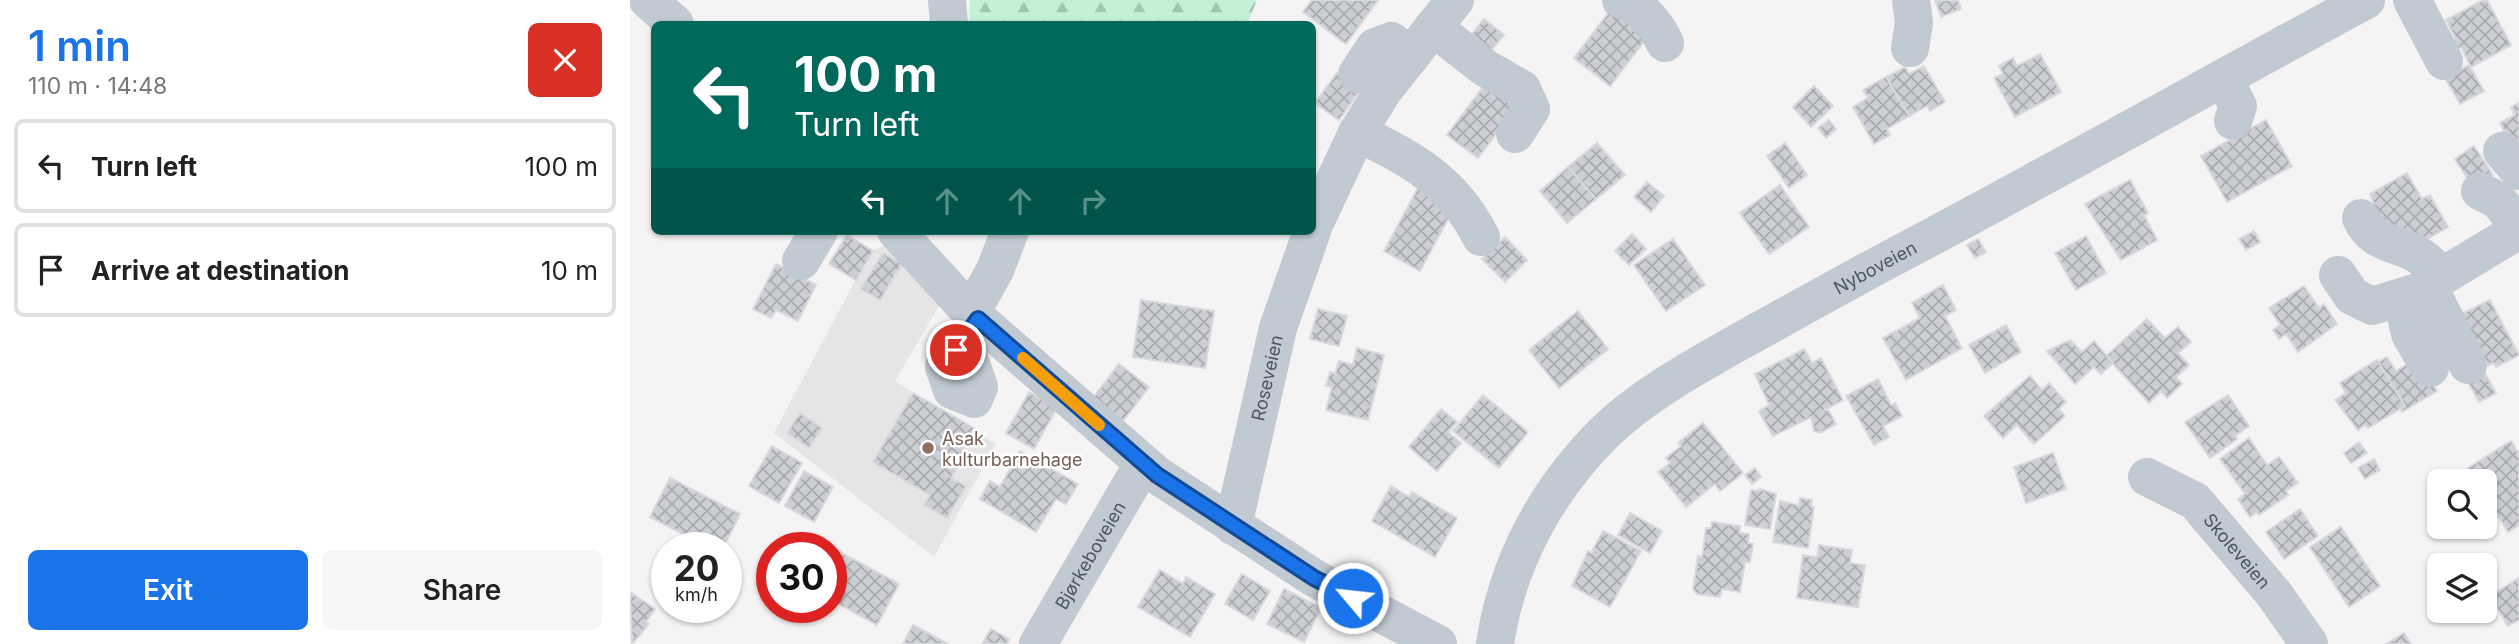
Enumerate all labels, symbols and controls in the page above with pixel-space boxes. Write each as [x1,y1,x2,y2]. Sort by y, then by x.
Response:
text: 1 min [28,20,131,71]
button: close [528,23,602,97]
text: 100 m [794,45,938,104]
icon: left [679,49,770,140]
text: 110 m · 14:48 [28,72,167,100]
text: Turn left [794,105,919,144]
icon: left [32,147,70,185]
text: Turn left [91,151,197,182]
text: 100 m [525,151,598,182]
icon: left [855,182,893,220]
icon: ahead [928,182,966,220]
icon: ahead [1001,182,1039,220]
icon: right [1074,182,1112,220]
street label: Nyboveien [1830,236,1920,298]
icon: arrive [32,251,70,289]
text: Arrive at destination [91,255,350,286]
text: 10 m [541,255,598,286]
pin [926,320,986,380]
icon: arrive [937,331,975,369]
street label: Roseveien [1247,333,1287,423]
place label: Asak kulturbarnehage [942,428,1083,470]
marker: Asak kulturbarnehage [920,440,936,456]
map controls [2427,469,2497,623]
button: search [2427,469,2497,539]
street label: Bjørkeboveien [1050,497,1130,613]
street label: Skoleveien [2199,509,2275,593]
speed limit sign: 30 [756,532,847,623]
text: 20 [674,547,719,589]
button: Exit [28,550,308,630]
button: Share [322,550,602,630]
button: layers [2427,553,2497,623]
position arrow [1316,561,1390,635]
text: km/h [675,584,718,605]

